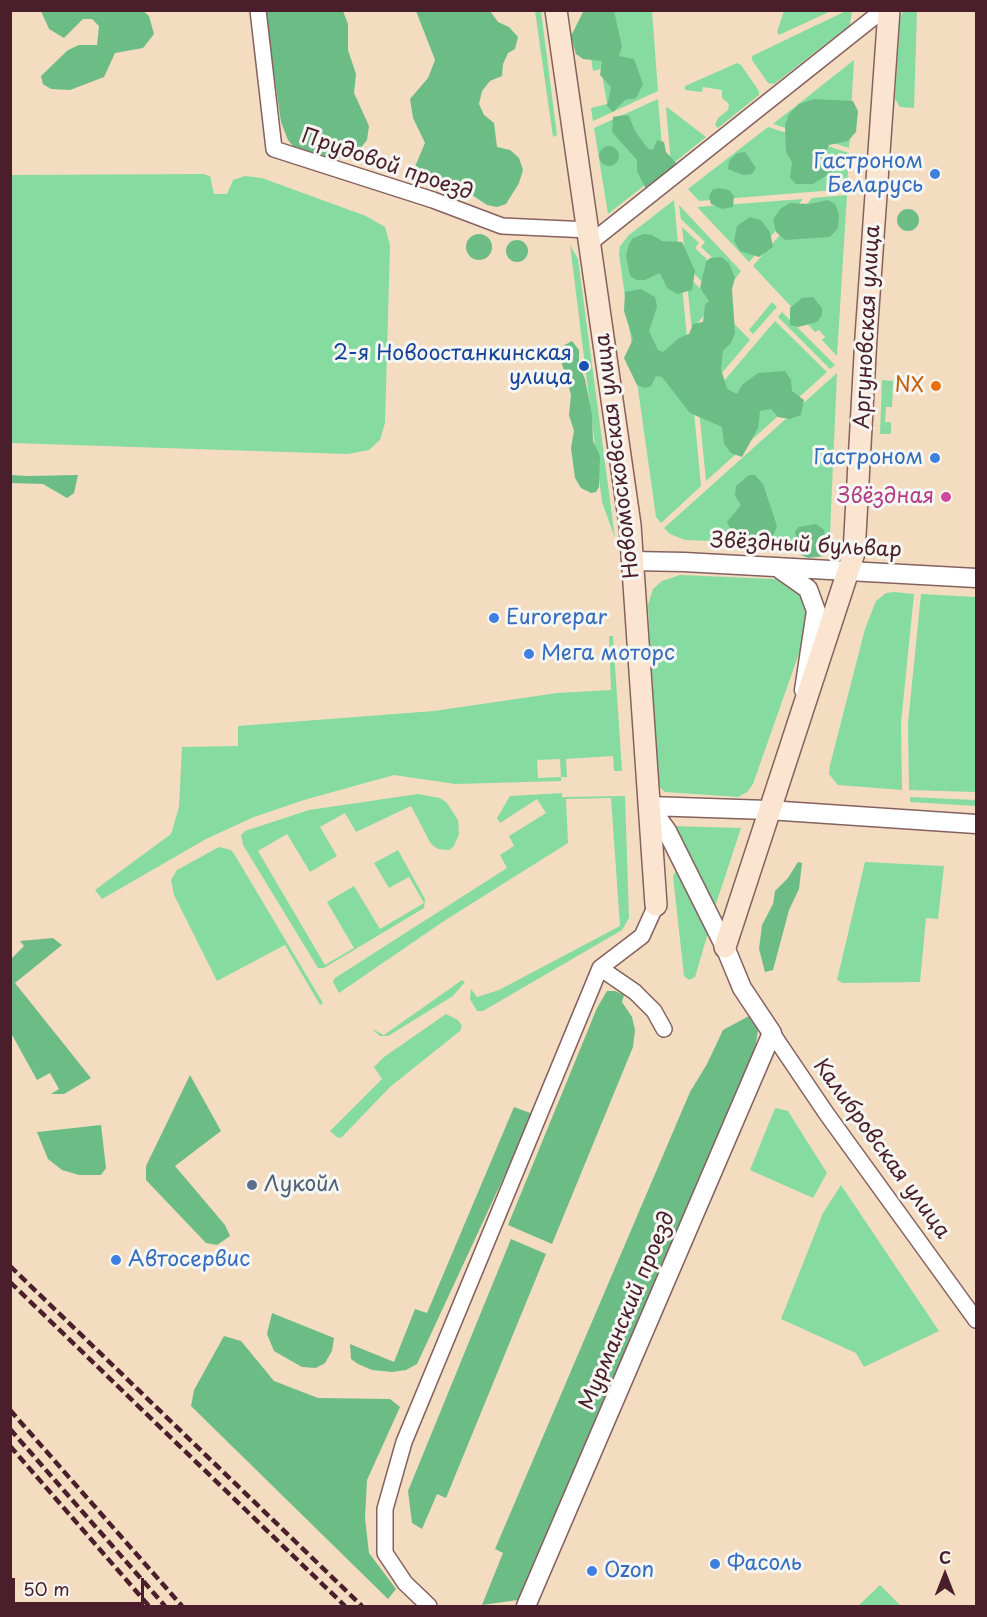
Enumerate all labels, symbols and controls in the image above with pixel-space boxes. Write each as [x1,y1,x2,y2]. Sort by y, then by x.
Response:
street label: Прудовой проезд [298,124,476,206]
place label: Гастроном Беларусь [813,149,923,199]
marker: Гастроном Беларусь [928,167,942,181]
street label: Аргуновская улица [850,224,886,430]
street label: Новомосковская улица [590,332,646,580]
place label: 2-я Новоостанкинская улица [333,341,572,391]
marker: 2-я Новоостанкинская улица [577,359,591,373]
place label: NX [895,373,924,399]
marker: NX [929,379,943,393]
place label: Гастроном [813,445,923,471]
marker: Гастроном [928,451,942,465]
place label: Звёздная [837,484,934,510]
marker: Звёздная [939,490,953,504]
street label: Звёздный бульвар [710,528,902,564]
place label: Eurorepar [506,605,607,631]
marker: Eurorepar [487,611,501,625]
place label: Мега моторс [541,641,675,667]
marker: Мега моторс [522,647,536,661]
street label: Калибровская улица [807,1054,955,1244]
place label: Лукойл [264,1172,340,1198]
marker: Лукойл [245,1178,259,1192]
street label: Мурманский проезд [575,1208,681,1414]
place label: Автосервис [128,1247,250,1273]
marker: Автосервис [109,1253,123,1267]
north arrow [915,1545,975,1605]
text: С [939,1545,951,1569]
place label: Фасоль [727,1551,802,1577]
marker: Фасоль [708,1557,722,1571]
place label: Ozon [604,1558,654,1584]
marker: Ozon [585,1564,599,1578]
scale bar [15,1566,147,1604]
text: 50 m [23,1575,70,1602]

